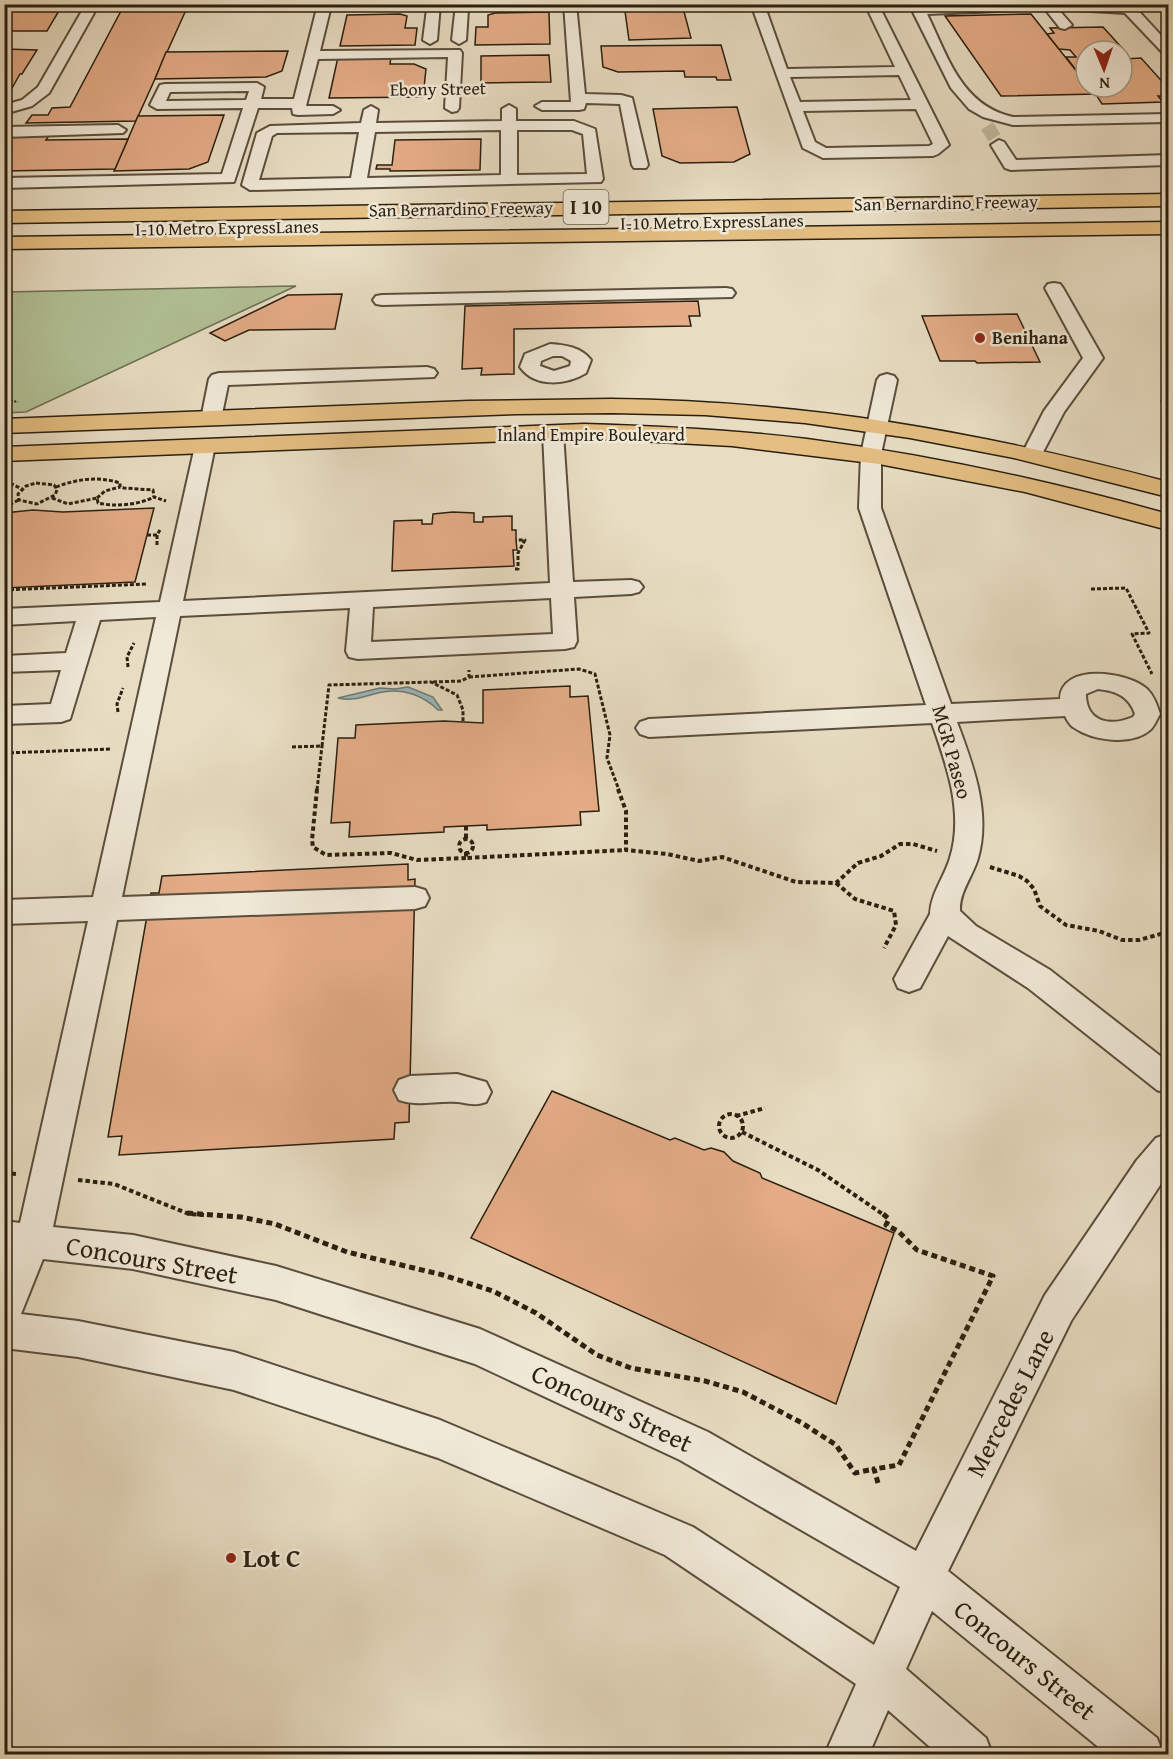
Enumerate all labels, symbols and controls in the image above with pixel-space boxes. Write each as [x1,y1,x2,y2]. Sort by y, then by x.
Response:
north arrow [1074,39,1134,99]
text: N [1098,72,1110,96]
street label: Ebony Street [390,74,487,103]
street label: San Bernardino Freeway [854,187,1038,218]
road number: I 10 [564,190,608,224]
street label: San Bernardino Freeway [369,193,553,224]
street label: I-10 Metro ExpressLanes [620,206,804,237]
street label: I-10 Metro ExpressLanes [135,212,319,243]
place label: Benihana [992,324,1069,351]
marker: Benihana [973,331,987,345]
street label: Inland Empire Boulevard [497,421,685,448]
street label: MGR Paseo [924,701,981,802]
street label: Concours Street [63,1225,241,1294]
street label: Mercedes Lane [956,1322,1064,1484]
street label: Concours Street [525,1353,699,1462]
place label: Lot C [243,1538,301,1577]
marker: Lot C [224,1551,238,1565]
street label: Concours Street [946,1590,1105,1729]

